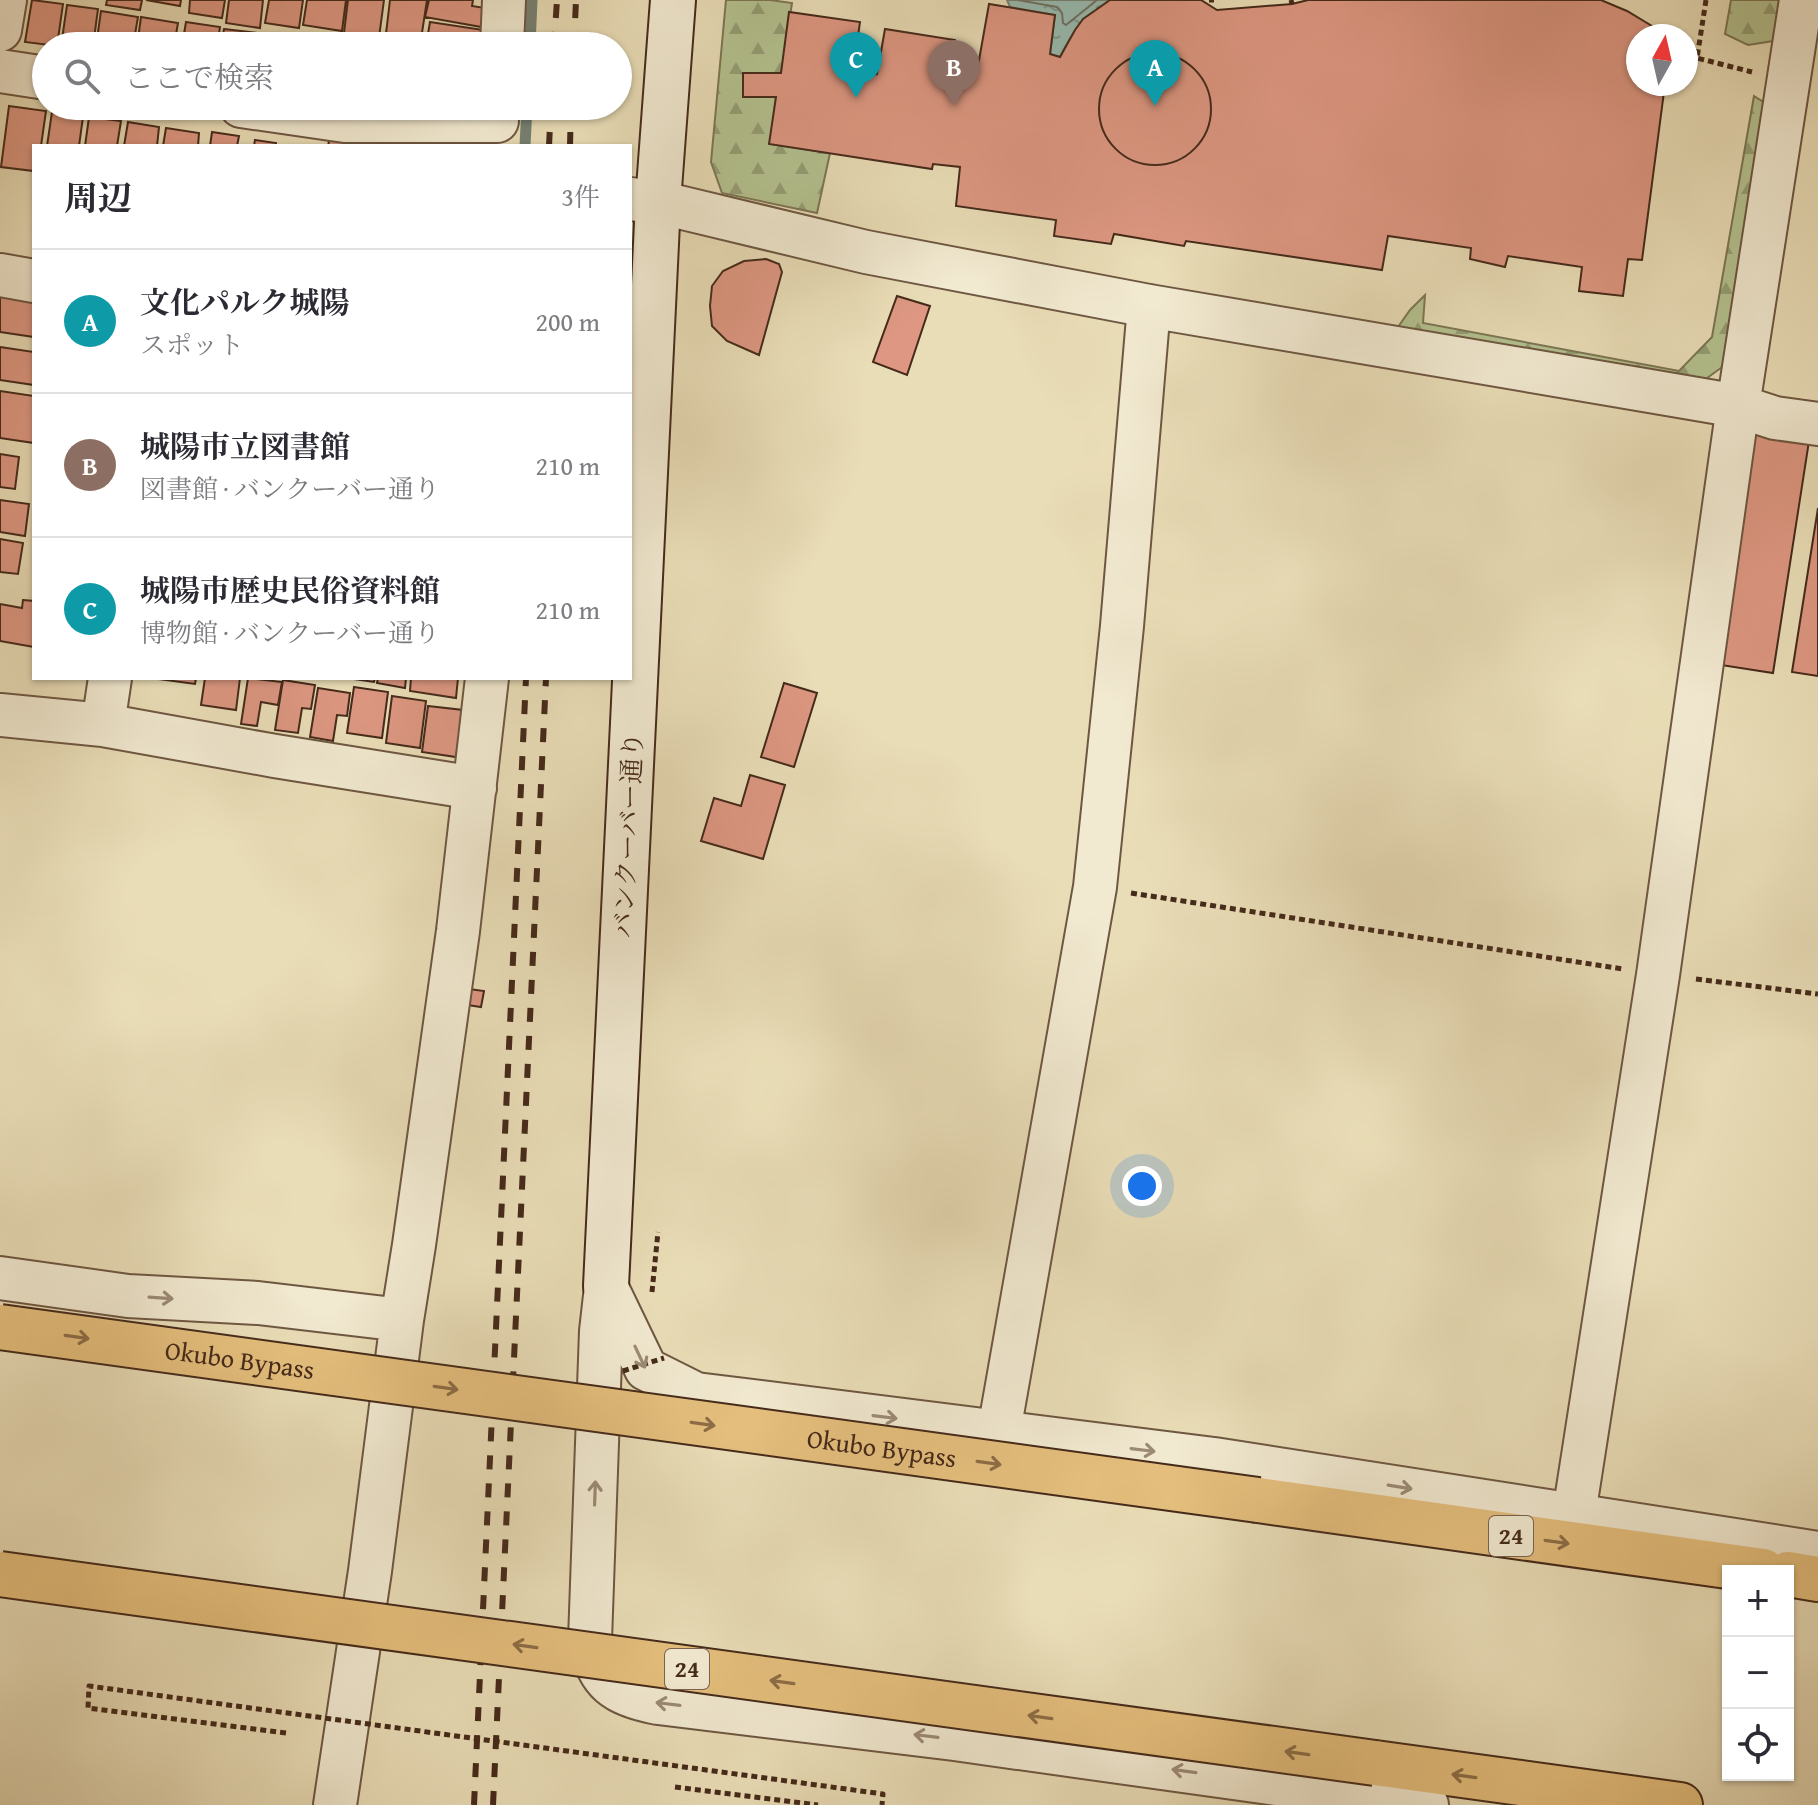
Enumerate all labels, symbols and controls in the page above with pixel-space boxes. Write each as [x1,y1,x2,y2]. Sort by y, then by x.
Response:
north arrow [1626,24,1698,96]
search box [32,32,632,120]
pin: C [830,32,882,98]
pin: B [928,40,980,106]
pin: A [1129,40,1181,106]
icon: search [60,54,104,98]
text: ここで検索 [124,55,274,99]
text: 周辺 [64,173,132,222]
text: 3件 [561,177,600,216]
text: 文化パルク城陽 [140,280,349,324]
text: A [82,302,98,341]
text: 200 m [535,302,600,341]
text: スポット [140,325,244,364]
text: 城陽市立図書館 [140,424,350,468]
text: B [82,446,98,485]
text: 210 m [535,446,600,485]
text: 図書館 · バンクーバー通り [140,469,440,508]
text: 城陽市歴史民俗資料館 [140,568,440,612]
text: C [83,590,97,629]
text: 210 m [535,590,600,629]
text: 博物館 · バンクーバー通り [140,613,440,652]
street label: バンクーバー通り [603,731,652,939]
your location [1122,1166,1162,1206]
one-way arrow [147,1291,174,1306]
one-way arrow [64,1330,89,1345]
street label: Okubo Bypass [163,1330,317,1389]
one-way arrow [633,1344,648,1368]
one-way arrow [433,1381,458,1396]
one-way arrow [871,1410,897,1425]
one-way arrow [690,1417,715,1432]
street label: Okubo Bypass [805,1418,959,1477]
one-way arrow [1129,1442,1155,1457]
one-way arrow [975,1456,1001,1471]
one-way arrow [588,1480,603,1507]
one-way arrow [1387,1480,1412,1495]
road number: 24 [1489,1516,1533,1556]
one-way arrow [1544,1535,1569,1550]
map controls [1722,1565,1794,1781]
button: + [1722,1565,1794,1637]
button: − [1722,1637,1794,1709]
one-way arrow [513,1638,538,1653]
road number: 24 [665,1649,709,1689]
one-way arrow [770,1674,795,1689]
one-way arrow [655,1697,682,1712]
one-way arrow [1028,1709,1053,1724]
button: locate [1722,1709,1794,1781]
one-way arrow [913,1728,940,1743]
one-way arrow [1285,1745,1311,1760]
one-way arrow [1172,1763,1197,1778]
one-way arrow [1451,1768,1478,1783]

